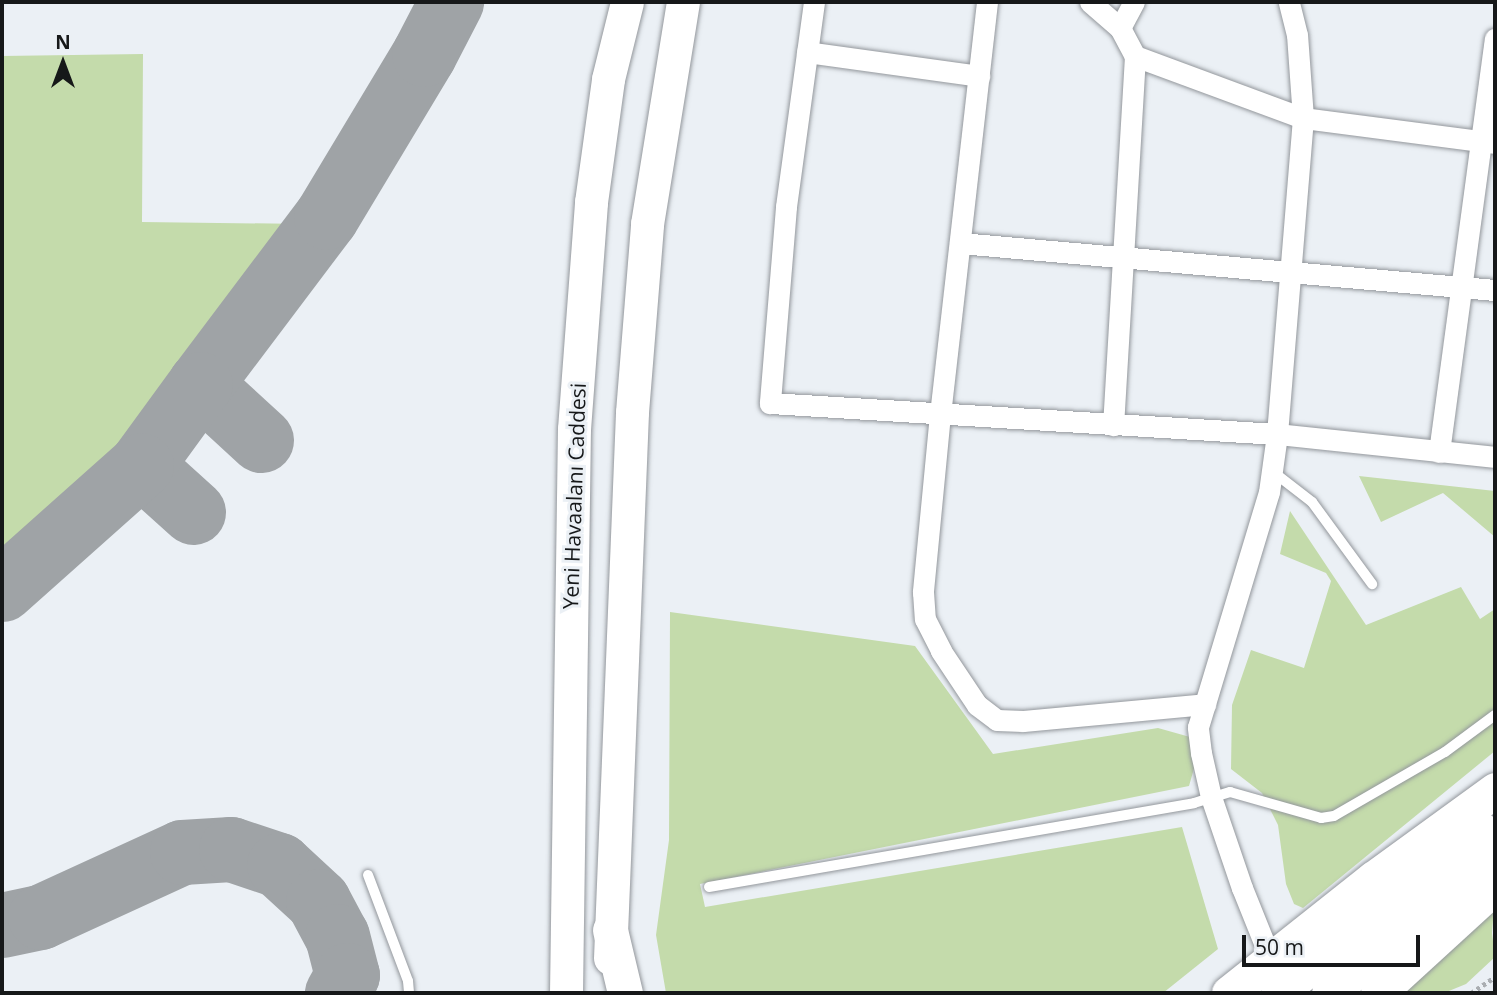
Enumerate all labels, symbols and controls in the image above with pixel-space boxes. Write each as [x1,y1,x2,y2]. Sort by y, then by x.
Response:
north arrow [28,28,98,98]
text: N [55,29,71,55]
street label: Yeni Havaalanı Caddesi [557,382,591,610]
scale bar [1245,922,1424,966]
text: 50 m [1255,933,1304,961]

